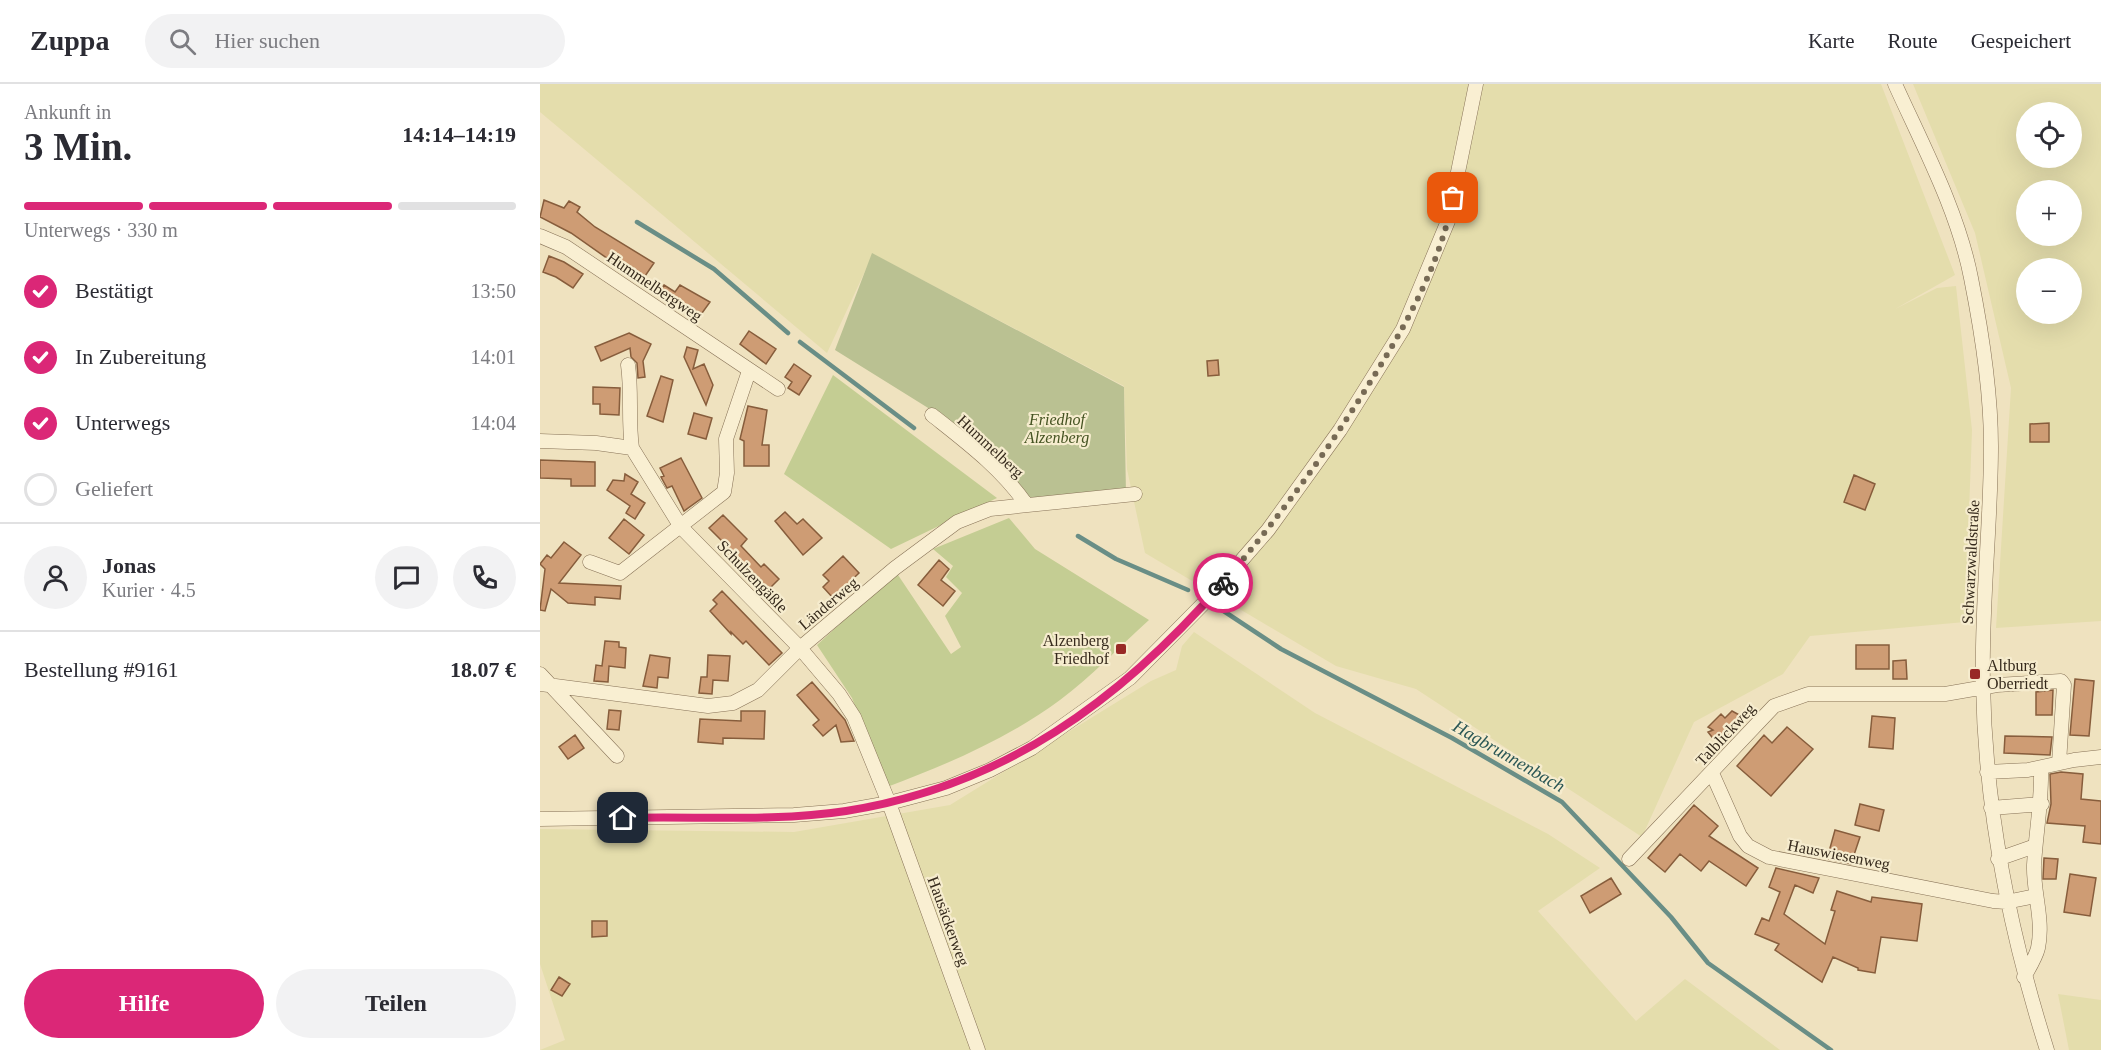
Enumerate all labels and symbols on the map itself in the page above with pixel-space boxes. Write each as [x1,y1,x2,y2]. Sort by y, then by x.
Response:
pin [1427,172,1478,223]
street label: Hummelbergweg [603,248,705,325]
street label: Hummelberg [953,411,1027,482]
park label: Friedhof Alzenberg [1024,411,1089,447]
street label: Schwarzwaldstraße [1959,499,1982,625]
street label: Schulzengäßle [713,537,791,617]
courier [1193,553,1253,613]
street label: Länderweg [795,574,862,634]
place label: Alzenberg Friedhof [1043,632,1110,667]
marker: Alzenberg Friedhof [1114,642,1128,656]
place label: Altburg Oberriedt [1987,657,2049,692]
marker: Altburg Oberriedt [1968,667,1982,681]
street label: Talblickweg [1692,700,1759,770]
water label: Hagbrunnenbach [1449,715,1569,796]
pin [597,792,648,843]
street label: Hauswiesenweg [1786,836,1892,874]
street label: Hausäckerweg [923,874,973,969]

